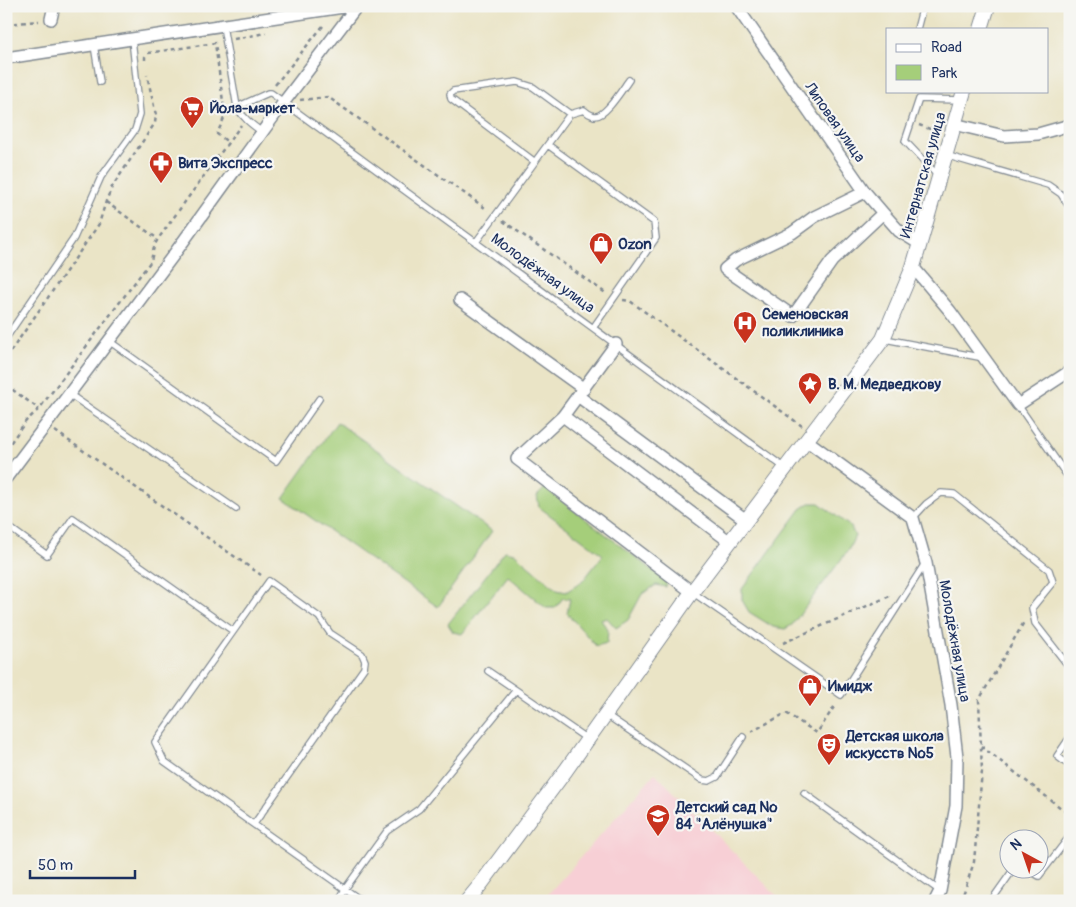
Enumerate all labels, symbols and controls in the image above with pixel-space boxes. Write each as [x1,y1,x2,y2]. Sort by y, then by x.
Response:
legend [886,28,1048,92]
text: Road [931,38,962,57]
text: Park [931,64,958,83]
street label: Липовая улица [799,78,869,166]
supermarket icon: Йола-маркет [179,95,205,129]
place label: Йола-маркет [210,99,295,118]
street label: Интернатская улица [896,110,951,240]
pharmacy icon: Вита Экспресс [148,150,174,184]
place label: Вита Экспресс [178,154,273,173]
street label: Молодёжная улица [487,229,598,317]
shop icon: Ozon [588,231,614,265]
place label: Ozon [618,235,652,254]
place label: Семеновская поликлиника [762,305,848,341]
hospital icon: Семеновская поликлиника [732,310,758,344]
place icon: В. М. Медведкову [797,371,823,405]
place label: В. М. Медведкову [828,375,942,394]
street label: Молодёжная улица [934,579,975,704]
shop icon: Имидж [797,673,823,707]
place label: Имидж [828,677,873,696]
place label: Детская школа искусств №5 [845,727,944,763]
theatre icon: Детская школа искусств №5 [816,732,842,766]
place label: Детский сад № 84 "Алёнушка" [675,798,778,834]
school or university icon: Детский сад № 84 "Алёнушка" [645,803,671,837]
north arrow [998,830,1048,880]
text: N [1007,835,1025,854]
scale bar [30,847,135,879]
text: 50 m [38,856,73,875]

